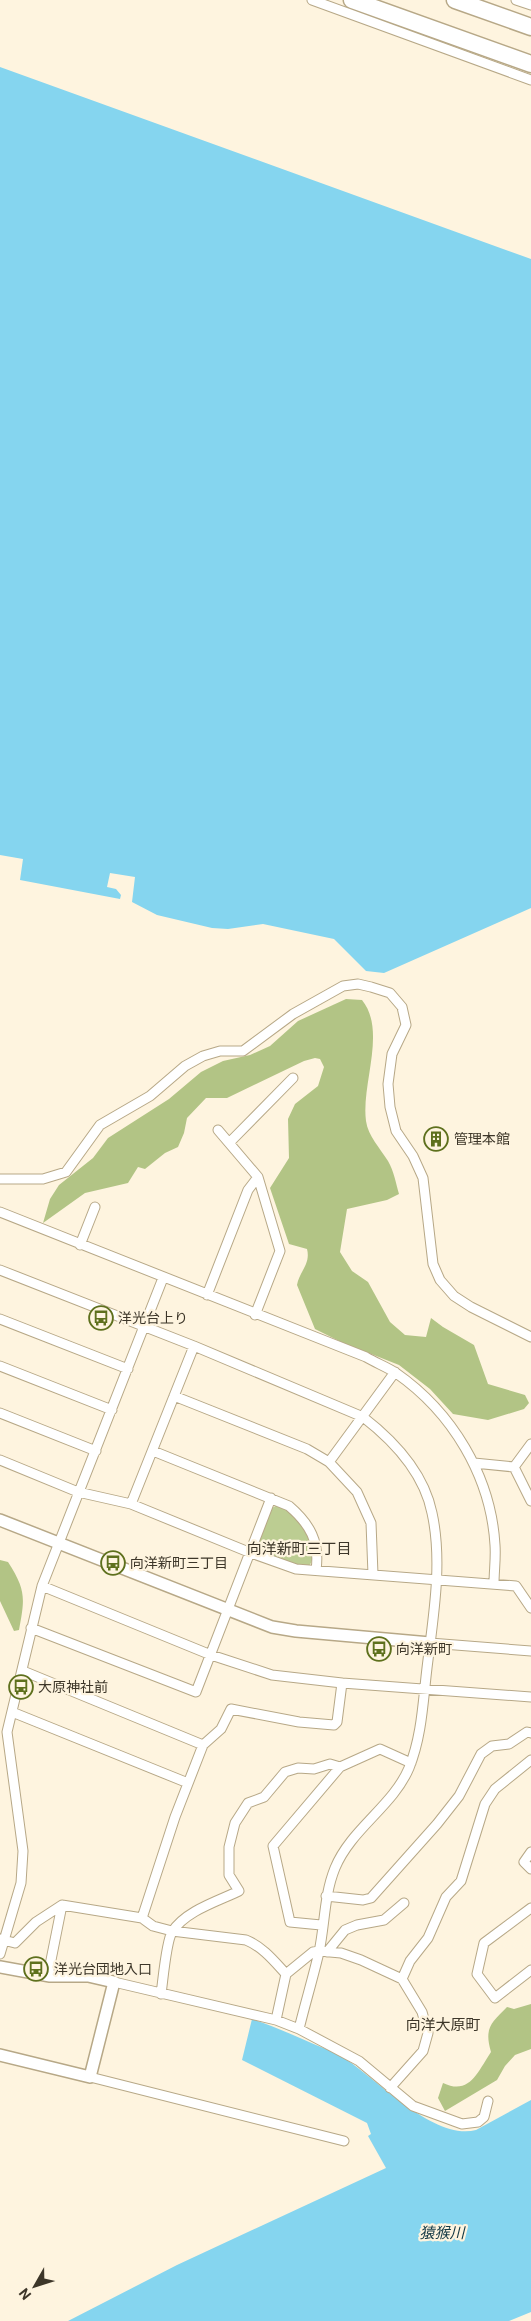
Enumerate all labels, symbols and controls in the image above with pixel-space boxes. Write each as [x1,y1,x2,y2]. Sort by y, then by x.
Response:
building icon: 管理本館 [423,1126,449,1152]
place label: 管理本館 [454,1131,510,1147]
bus stop icon: 洋光台上り [88,1305,114,1331]
place label: 洋光台上り [118,1310,188,1326]
district label: 向洋新町三丁目 [246,1540,352,1558]
bus stop icon: 向洋新町三丁目 [100,1550,126,1576]
place label: 向洋新町三丁目 [130,1555,228,1571]
bus stop icon: 向洋新町 [366,1636,392,1662]
place label: 向洋新町 [396,1641,452,1657]
bus stop icon: 大原神社前 [8,1674,34,1700]
place label: 大原神社前 [38,1679,108,1695]
bus stop icon: 洋光台団地入口 [23,1956,49,1982]
place label: 洋光台団地入口 [54,1961,152,1977]
district label: 向洋大原町 [405,2016,481,2034]
water label: 猿猴川 [419,2224,466,2242]
north arrow [10,2261,60,2311]
text: N [16,2285,34,2303]

